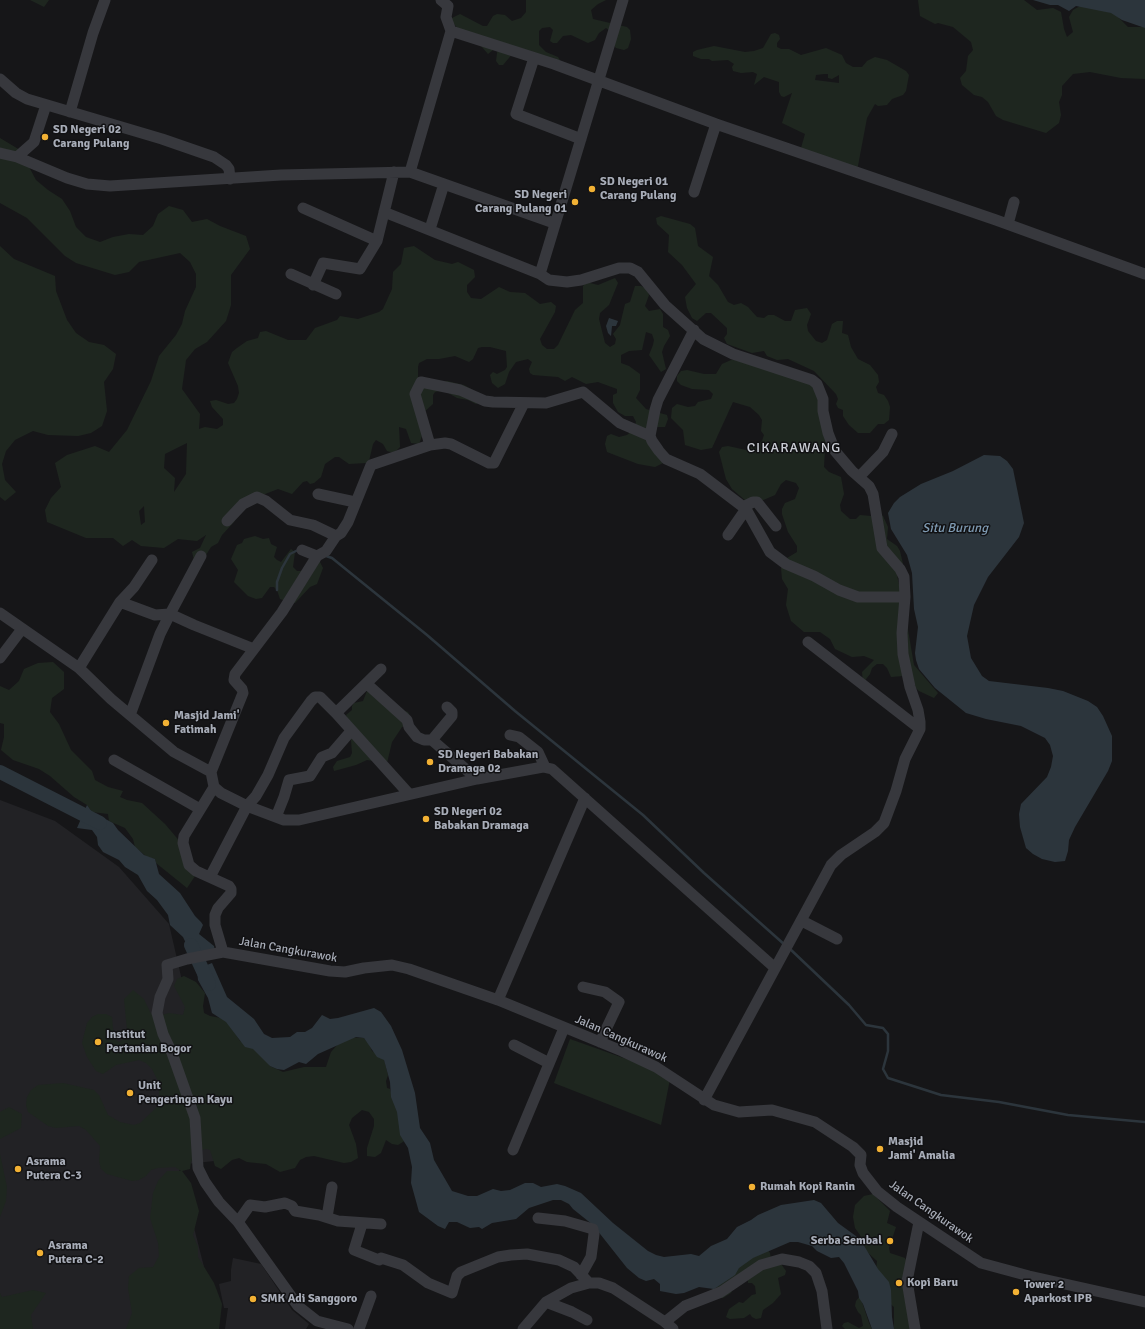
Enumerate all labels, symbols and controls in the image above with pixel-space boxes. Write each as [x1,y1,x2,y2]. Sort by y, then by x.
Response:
place label: SD Negeri 02 Carang Pulang [53,123,129,151]
marker: SD Negeri 02 Carang Pulang [40,132,50,142]
place label: SD Negeri 01 Carang Pulang [600,175,676,203]
marker: SD Negeri 01 Carang Pulang [587,184,597,194]
place label: SD Negeri Carang Pulang 01 [475,188,567,216]
marker: SD Negeri Carang Pulang 01 [570,197,580,207]
district label: CIKARAWANG [747,440,841,456]
water label: Situ Burung [922,521,988,537]
place label: Masjid Jami' Fatimah [174,709,239,737]
marker: Masjid Jami' Fatimah [161,718,171,728]
place label: SD Negeri Babakan Dramaga 02 [438,748,538,776]
marker: SD Negeri Babakan Dramaga 02 [425,757,435,767]
place label: SD Negeri 02 Babakan Dramaga [434,805,529,833]
marker: SD Negeri 02 Babakan Dramaga [421,814,431,824]
street label: Jalan Cangkurawok [238,934,338,966]
street label: Jalan Cangkurawok [573,1012,669,1066]
place label: Institut Pertanian Bogor [106,1028,191,1056]
marker: Institut Pertanian Bogor [93,1037,103,1047]
place label: Unit Pengeringan Kayu [138,1079,233,1107]
marker: Unit Pengeringan Kayu [125,1088,135,1098]
place label: Masjid Jami' Amalia [888,1135,955,1163]
marker: Masjid Jami' Amalia [875,1144,885,1154]
place label: Asrama Putera C-3 [26,1155,82,1183]
marker: Asrama Putera C-3 [13,1164,23,1174]
street label: Jalan Cangkurawok [886,1178,976,1246]
place label: Rumah Kopi Ranin [760,1180,855,1194]
marker: Rumah Kopi Ranin [747,1182,757,1192]
place label: Serba Sembal [811,1234,882,1248]
marker: Serba Sembal [885,1236,895,1246]
place label: Asrama Putera C-2 [48,1239,104,1267]
marker: Asrama Putera C-2 [35,1248,45,1258]
place label: Kopi Baru [907,1276,958,1290]
marker: Kopi Baru [894,1278,904,1288]
place label: Tower 2 Aparkost IPB [1024,1278,1092,1306]
marker: Tower 2 Aparkost IPB [1011,1287,1021,1297]
place label: SMK Adi Sanggoro [261,1292,357,1306]
marker: SMK Adi Sanggoro [248,1294,258,1304]

